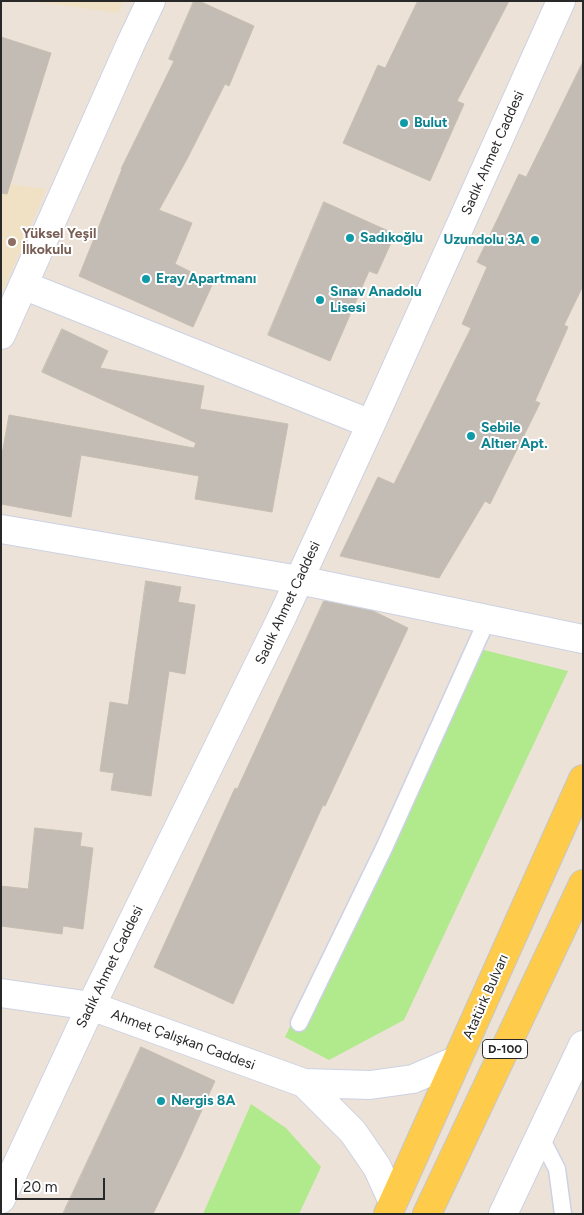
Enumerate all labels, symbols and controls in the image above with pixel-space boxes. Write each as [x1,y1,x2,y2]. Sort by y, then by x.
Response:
street label: Sadık Ahmet Caddesi [458,88,528,218]
place label: Bulut [414,115,448,131]
marker: Bulut [398,117,410,129]
place label: Yüksel Yeşil İlkokulu [22,226,96,258]
place label: Sadıkoğlu [360,230,423,246]
marker: Sadıkoğlu [344,232,356,244]
place label: Uzundolu 3A [444,232,525,248]
marker: Uzundolu 3A [529,234,541,246]
marker: Yüksel Yeşil İlkokulu [6,236,18,248]
place label: Eray Apartmanı [156,271,256,287]
marker: Eray Apartmanı [140,273,152,285]
place label: Sınav Anadolu Lisesi [330,284,422,316]
marker: Sınav Anadolu Lisesi [314,294,326,306]
place label: Sebile Altıer Apt. [481,420,548,452]
marker: Sebile Altıer Apt. [465,430,477,442]
street label: Sadık Ahmet Caddesi [252,539,324,667]
street label: Sadık Ahmet Caddesi [73,903,147,1031]
street label: Atatürk Bulvarı [460,952,512,1042]
street label: Ahmet Çalışkan Caddesi [109,1006,257,1074]
road number: D-100 [482,1040,528,1058]
place label: Nergis 8A [171,1093,235,1109]
marker: Nergis 8A [155,1095,167,1107]
scale bar [18,1168,108,1200]
text: 20 m [23,1178,57,1196]

